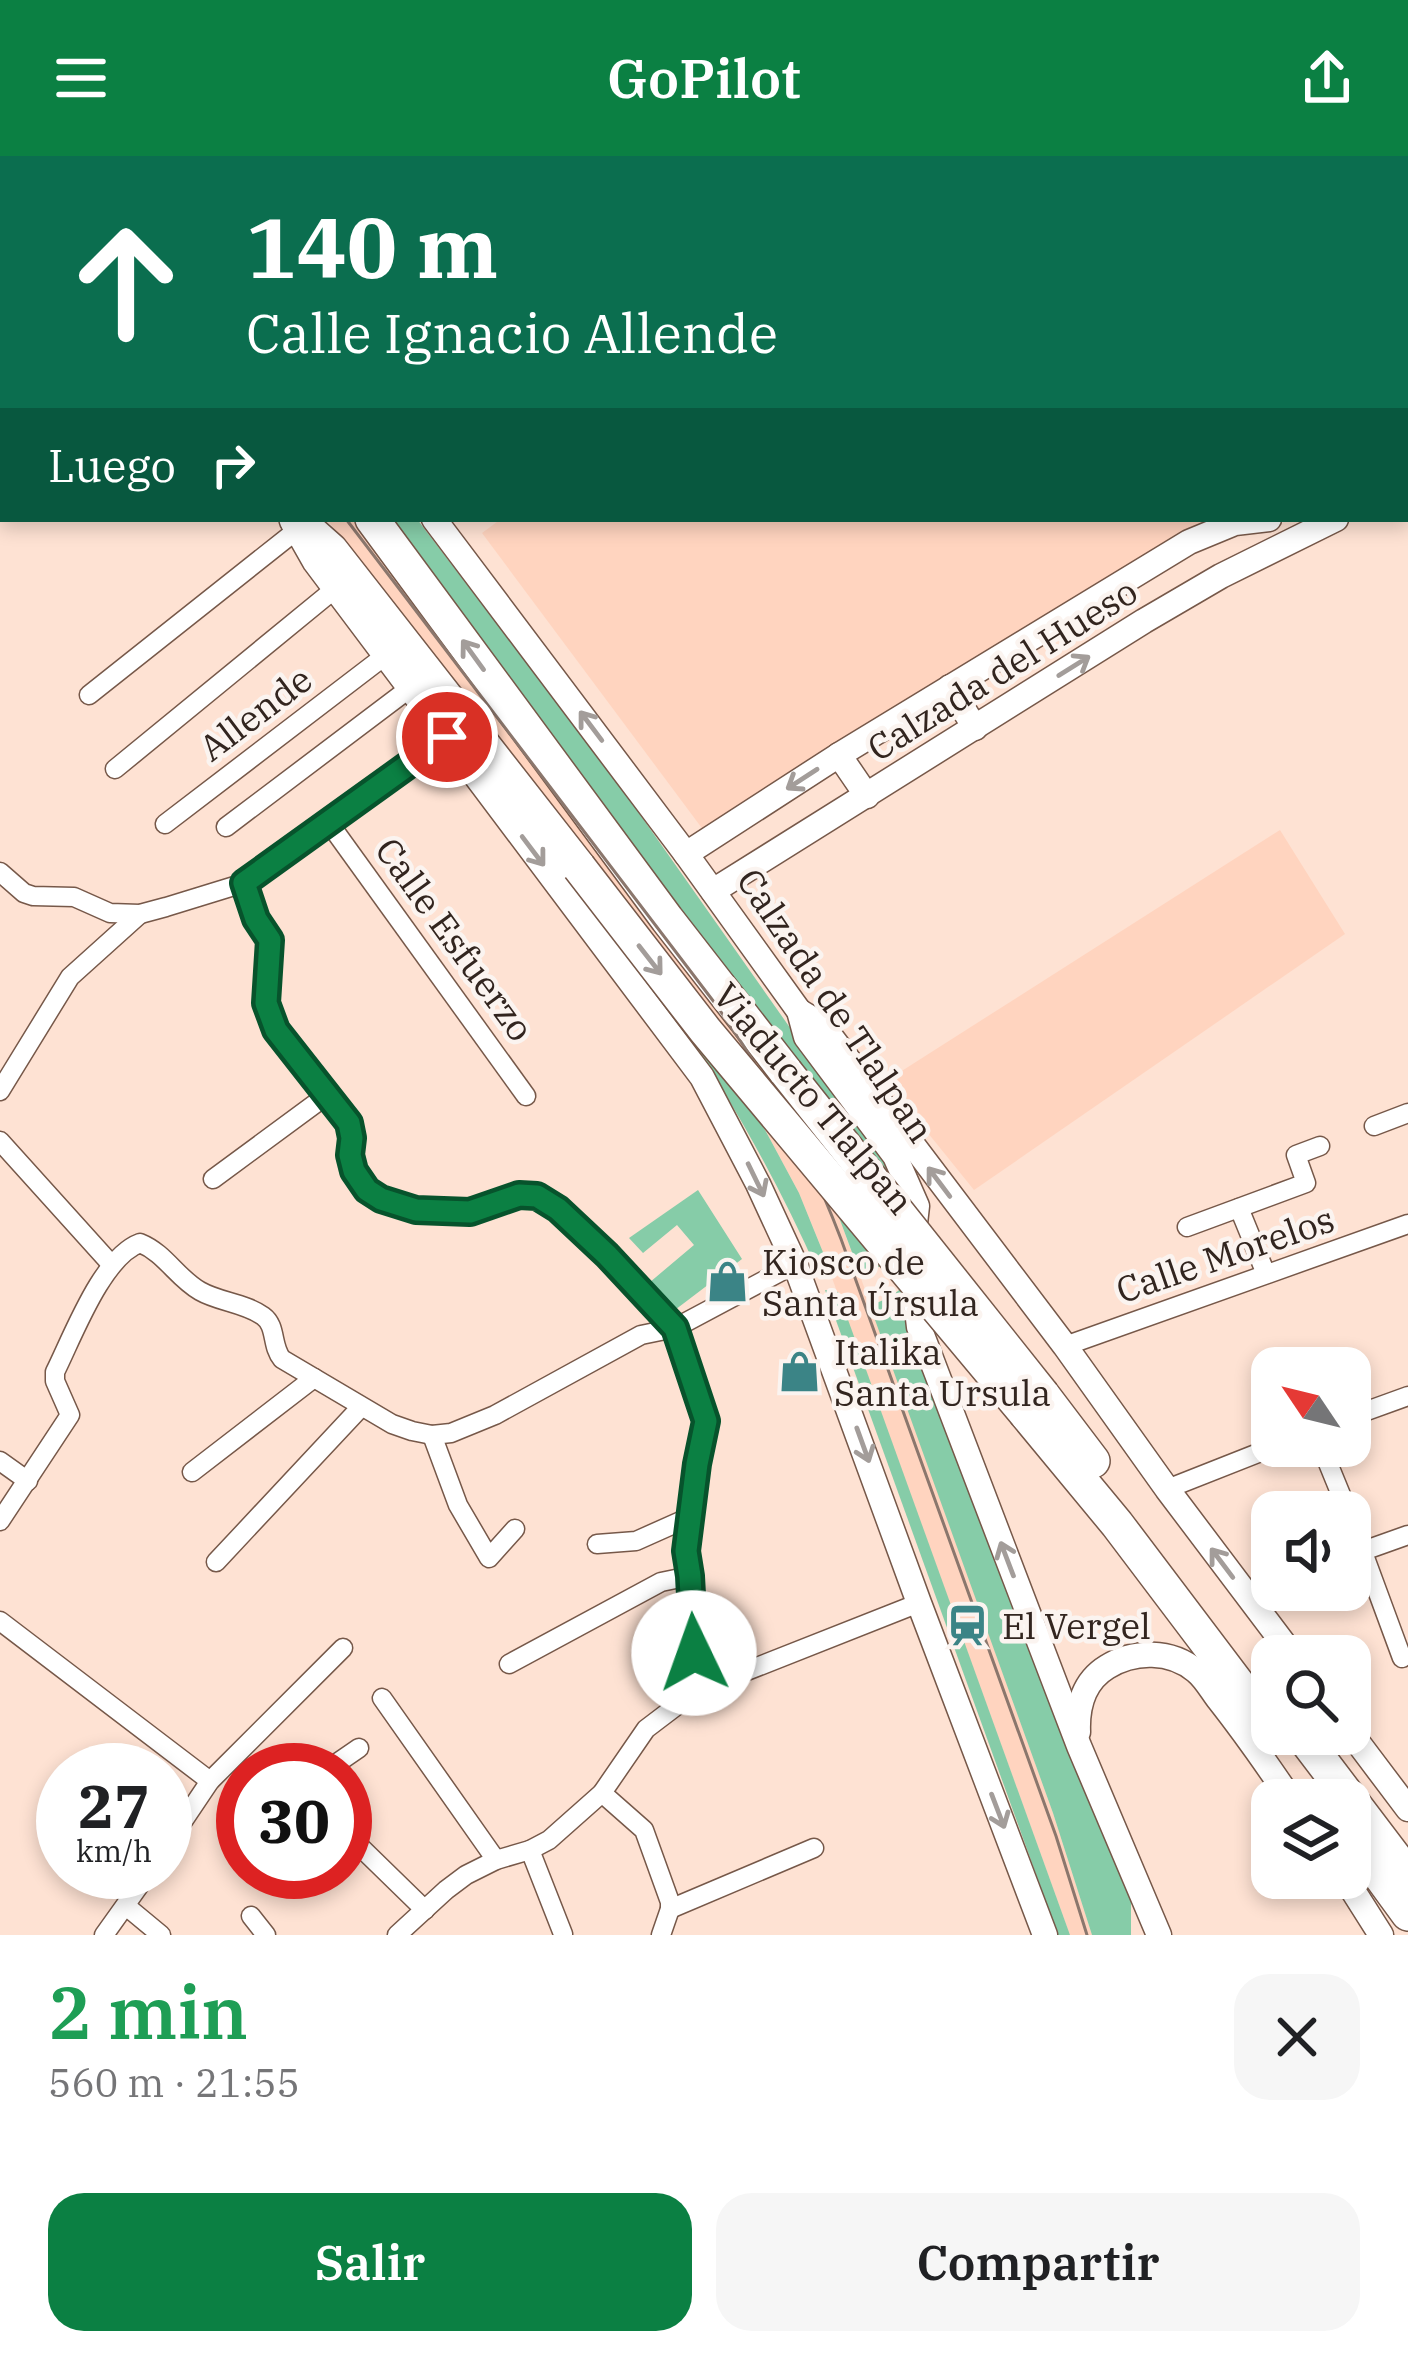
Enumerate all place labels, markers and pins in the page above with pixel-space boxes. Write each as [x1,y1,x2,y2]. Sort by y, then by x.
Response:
pin [396,686,498,788]
place label: Kiosco de Santa Úrsula [762,1238,979,1326]
shop icon: Kiosco de Santa Úrsula [705,1259,751,1305]
place label: Italika Santa Ursula [834,1328,1051,1416]
shop icon: Italika Santa Ursula [777,1349,823,1395]
station icon: El Vergel [945,1602,991,1648]
place label: El Vergel [1002,1602,1151,1649]

